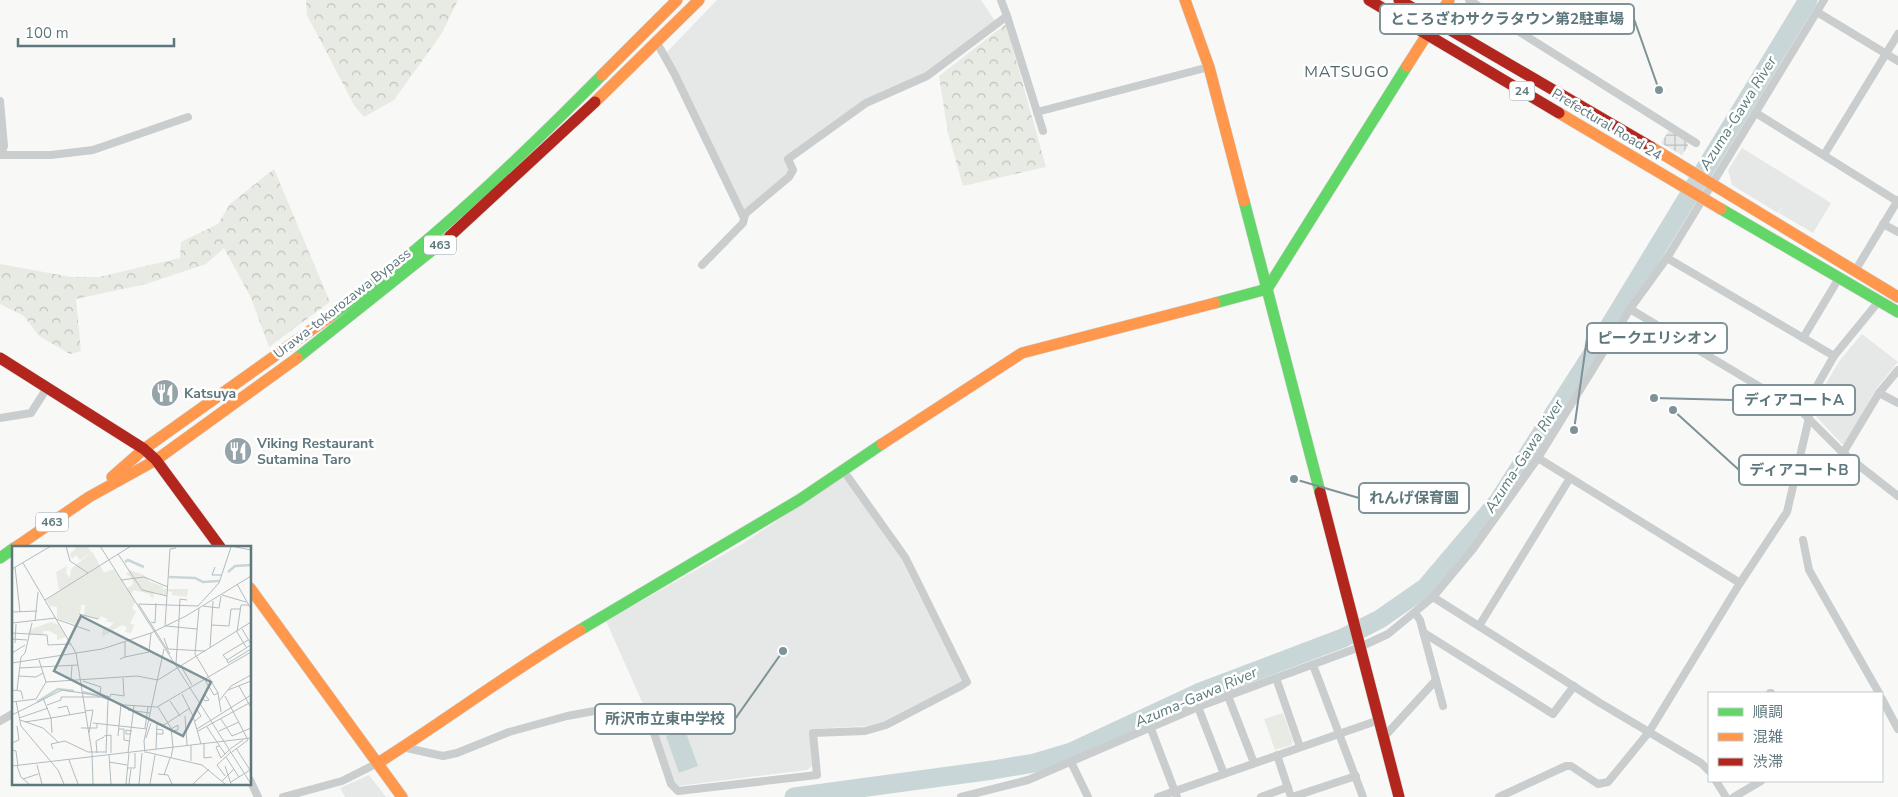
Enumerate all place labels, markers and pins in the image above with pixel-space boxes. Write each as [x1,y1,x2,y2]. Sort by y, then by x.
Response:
callout: ところざわサクラタウン第2駐車場 [1380,4,1634,34]
callout: ピークエリシオン [1587,323,1727,353]
restaurant icon: Katsuya [150,378,180,408]
place label: Katsuya [184,384,236,403]
callout: ディアコートA [1733,385,1855,415]
place label: Viking Restaurant Sutamina Taro [256,434,374,469]
restaurant icon: Viking Restaurant Sutamina Taro [223,436,253,466]
callout: ディアコートB [1739,455,1859,485]
callout: れんげ保育園 [1359,483,1469,513]
callout: 所沢市立東中学校 [595,704,735,734]

